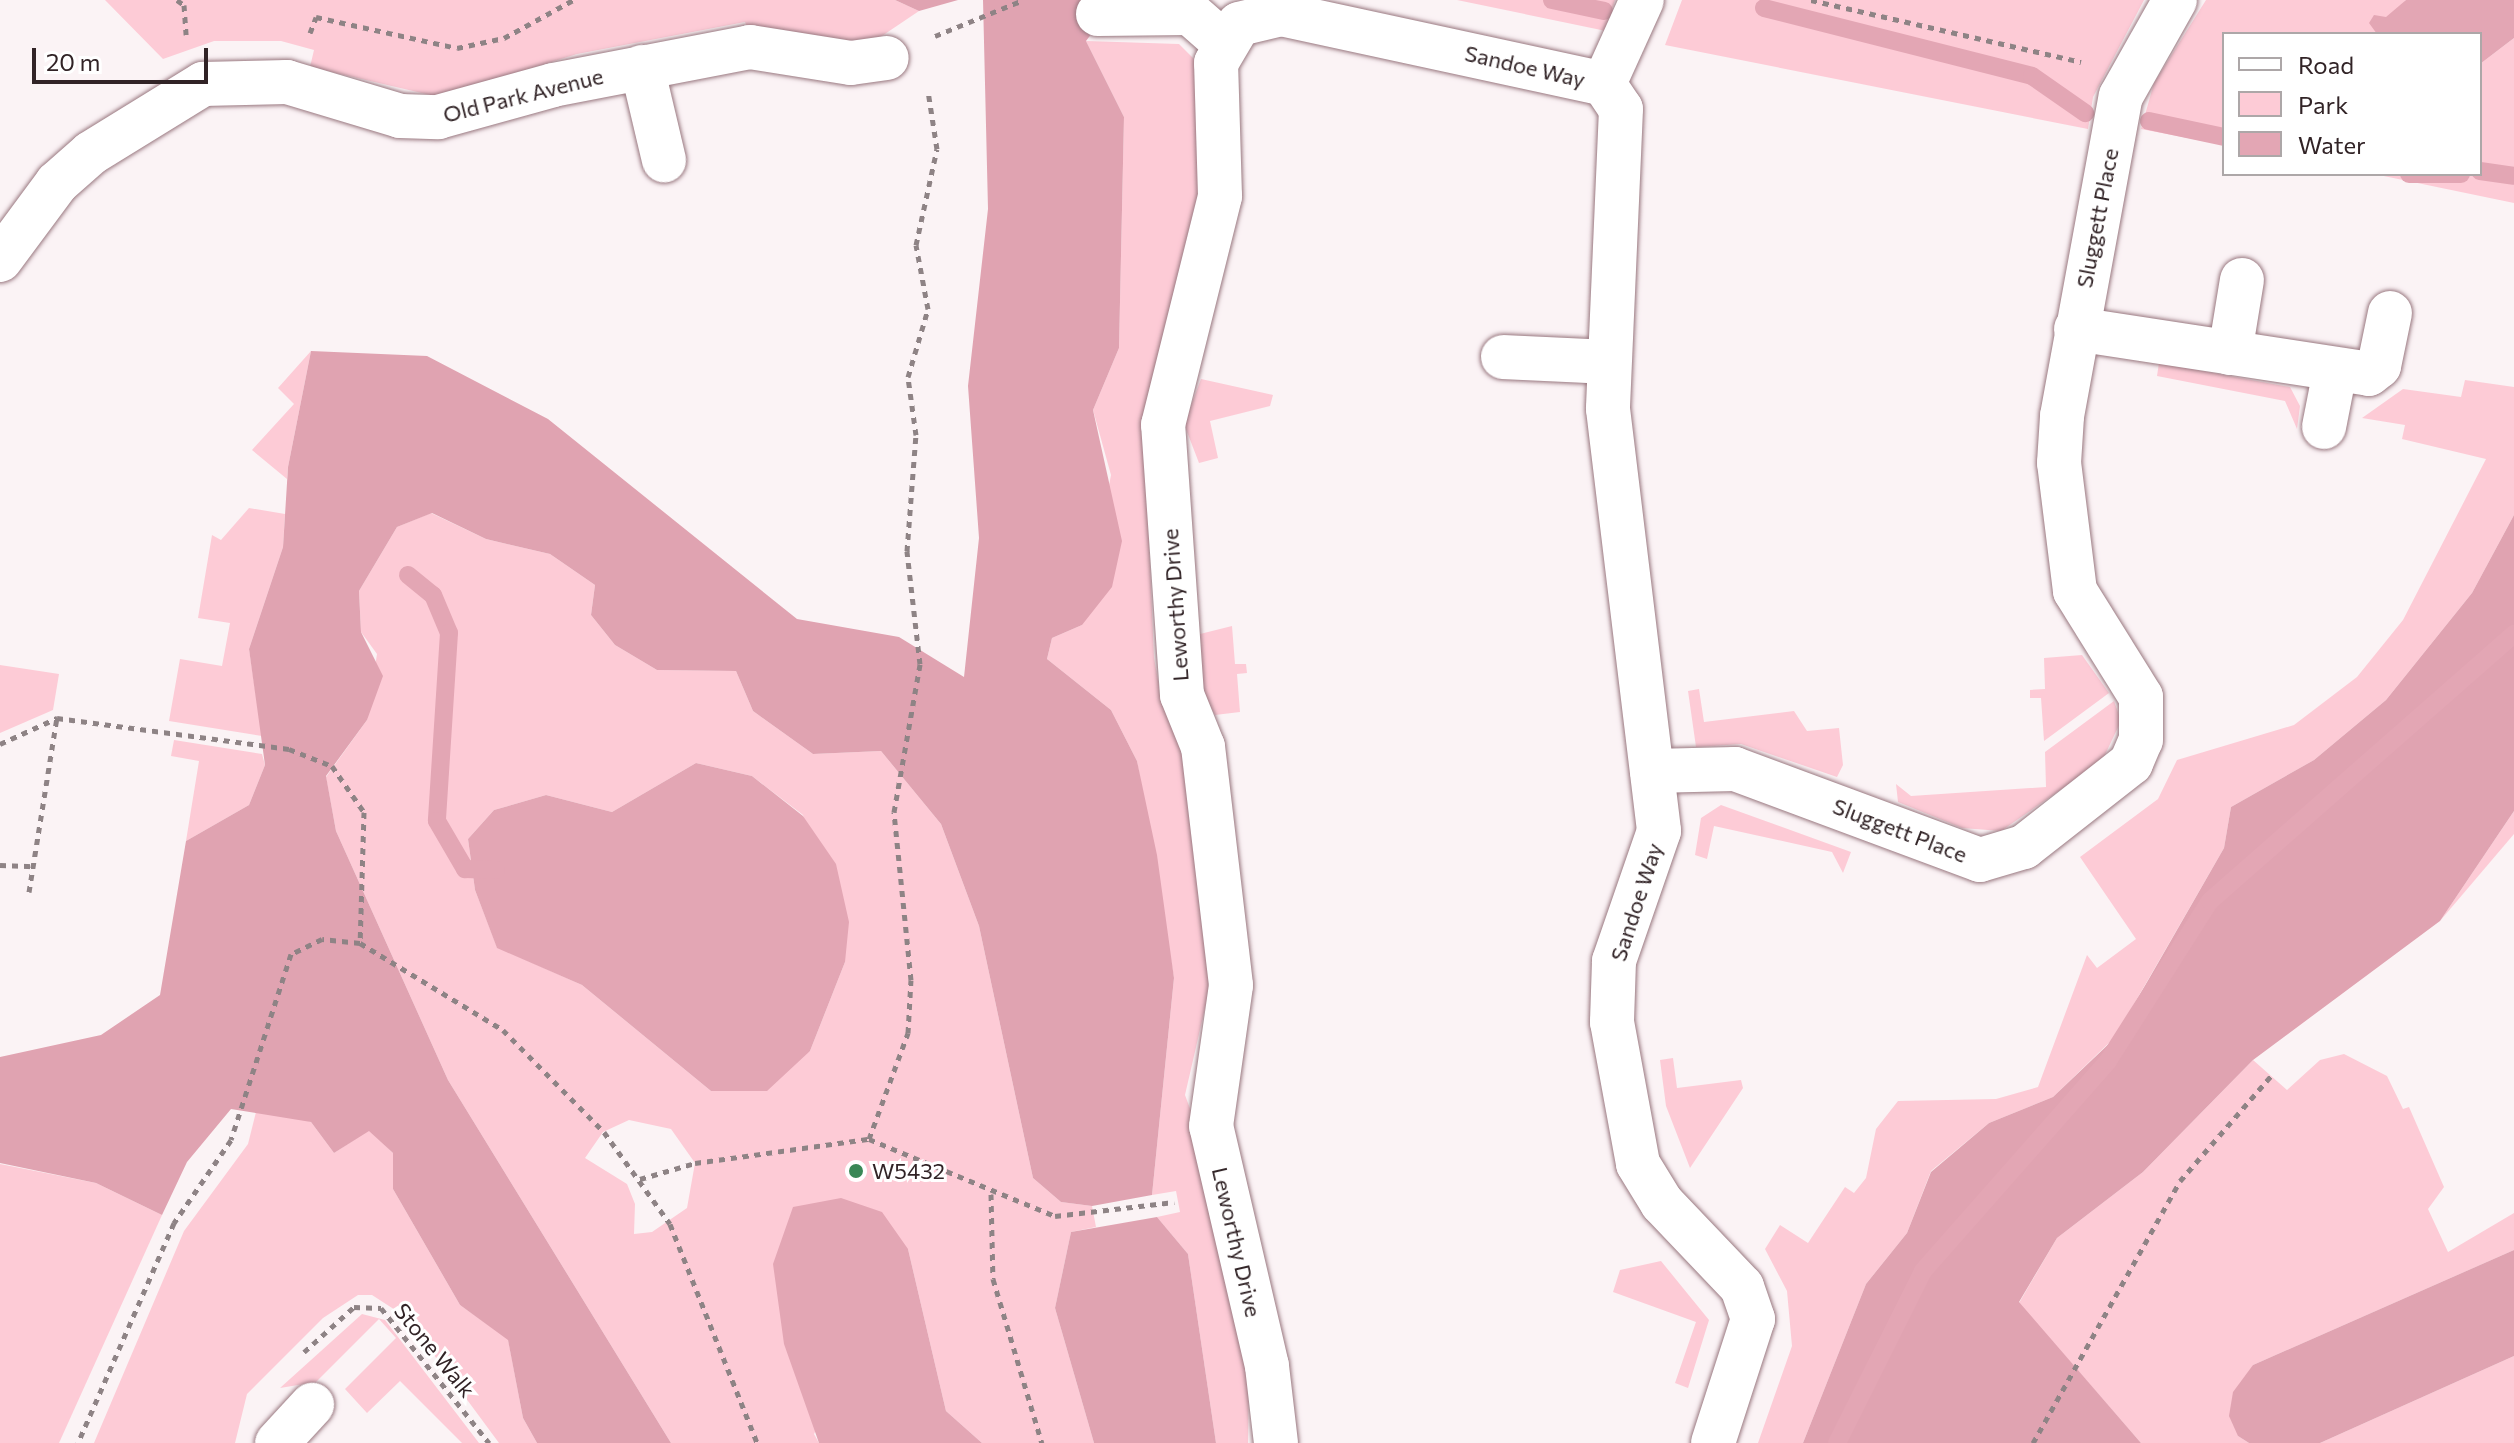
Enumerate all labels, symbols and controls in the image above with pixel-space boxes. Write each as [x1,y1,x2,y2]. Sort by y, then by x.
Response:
scale bar [36,32,212,82]
legend [2222,32,2482,176]
street label: Sandoe Way [1462,39,1588,93]
text: 20 m [46,47,100,76]
text: Road [2298,50,2354,79]
street label: Old Park Avenue [440,62,606,128]
text: Park [2298,90,2348,119]
text: Water [2298,130,2366,159]
street label: Sluggett Place [2071,146,2123,290]
street label: Leworthy Drive [1156,528,1194,682]
street label: Sluggett Place [1829,792,1971,868]
street label: Sandoe Way [1605,840,1667,964]
place label: W5432 [872,1158,945,1184]
marker: W5432 [847,1162,865,1180]
street label: Leworthy Drive [1207,1164,1267,1320]
street label: Stone Walk [389,1298,481,1402]

